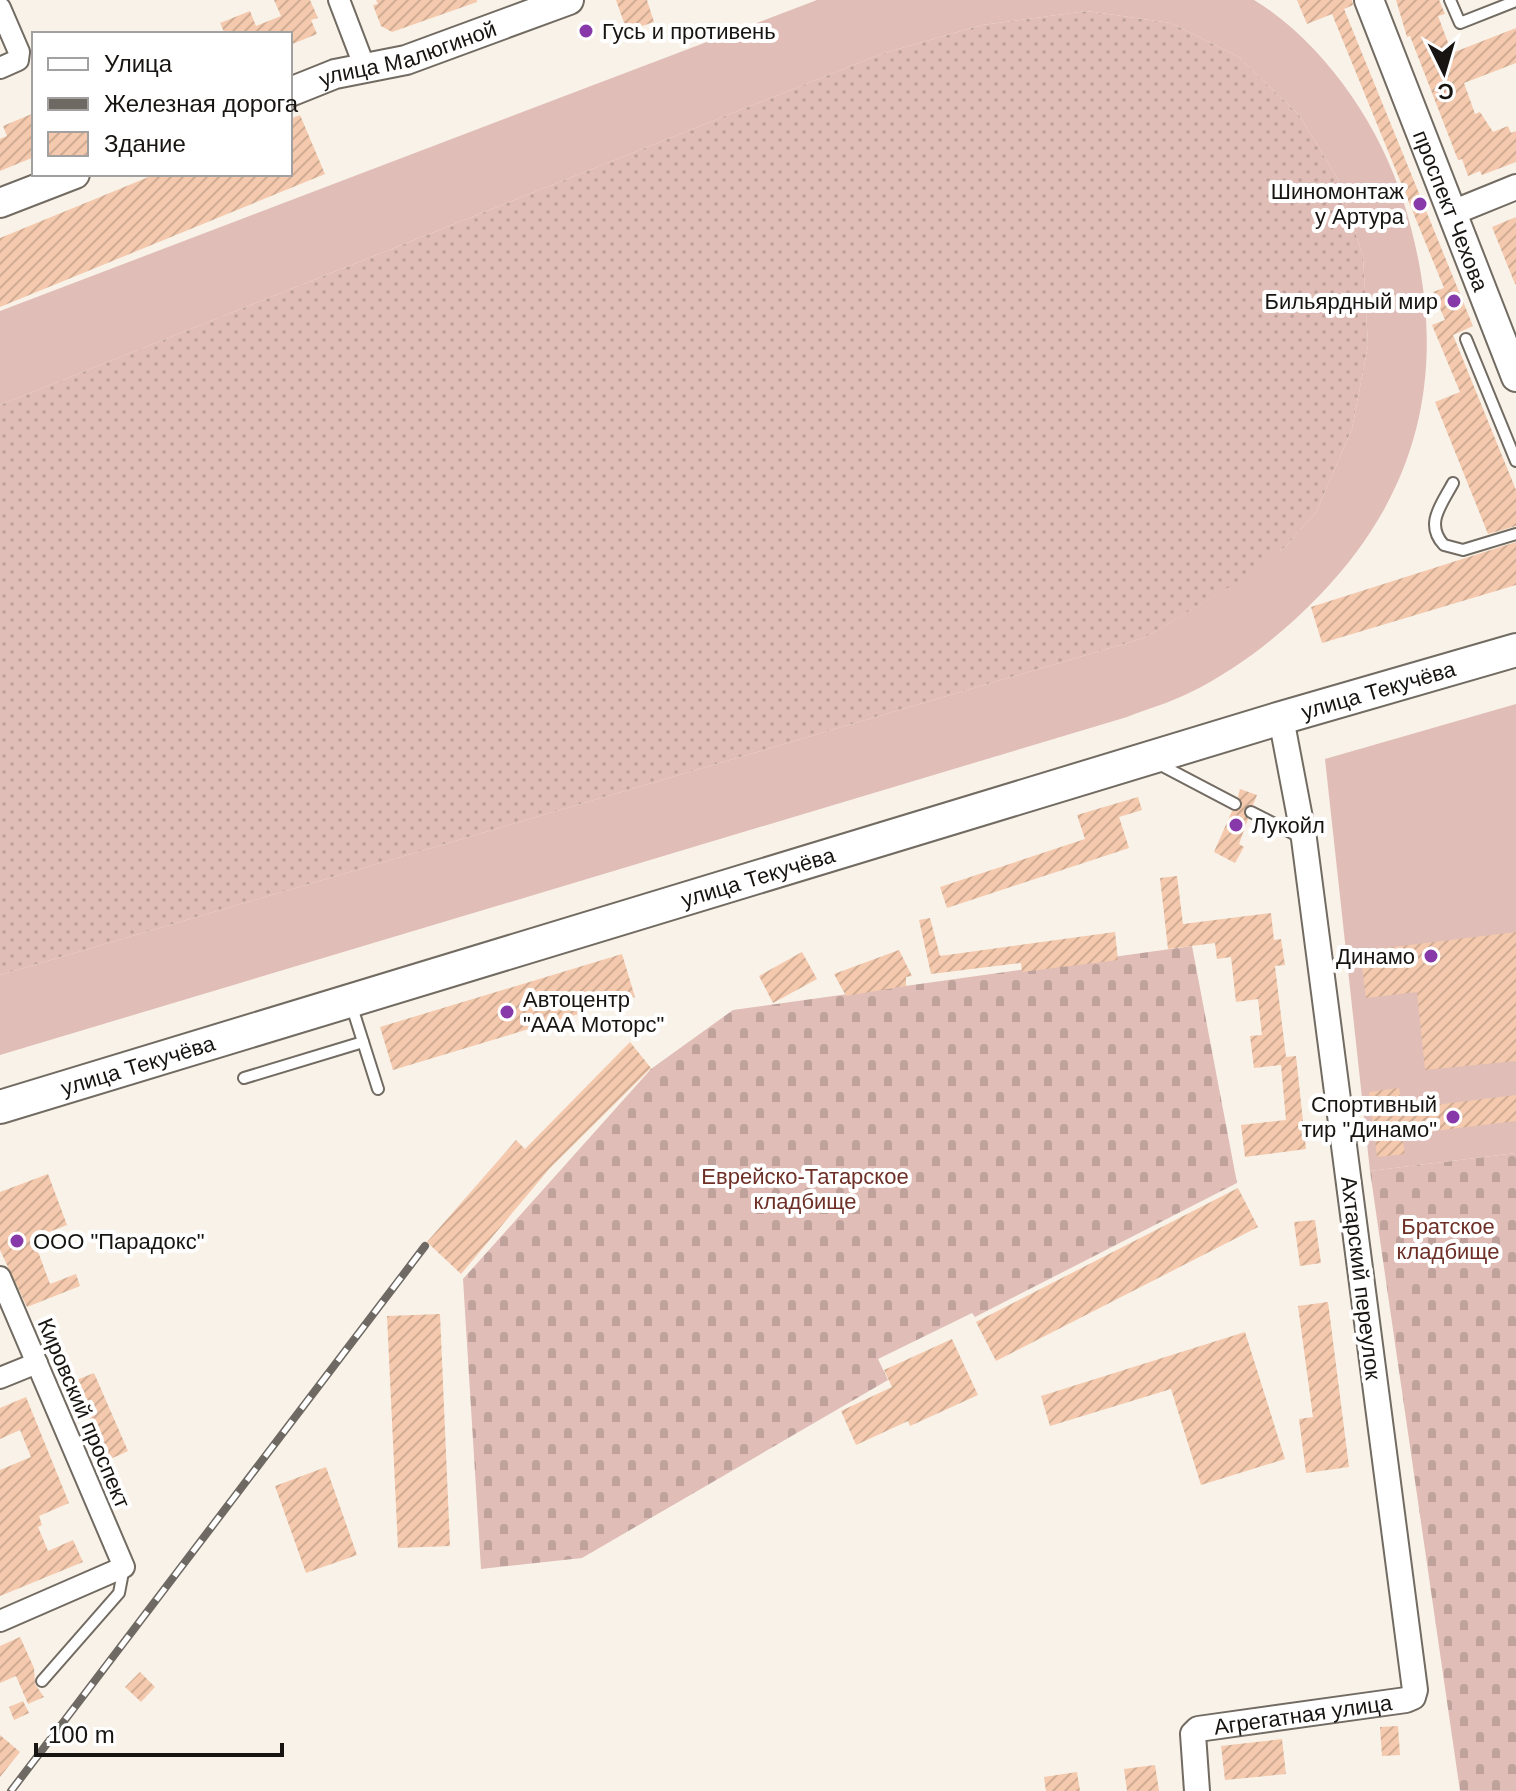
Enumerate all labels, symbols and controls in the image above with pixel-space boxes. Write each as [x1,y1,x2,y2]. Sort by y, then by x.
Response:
street label: улица Малюгиной [315,15,500,92]
place label: Гусь и противень [602,19,776,44]
marker: Гусь и противень [577,22,595,40]
legend [32,32,292,176]
north arrow [1404,32,1484,112]
text: Улица [104,50,173,77]
text: С [1437,78,1455,105]
text: Железная дорога [104,90,299,117]
street label: проспект Чехова [1408,126,1494,295]
text: Здание [104,130,186,157]
place label: Шиномонтаж у Артура [1271,179,1405,229]
marker: Шиномонтаж у Артура [1411,195,1429,213]
place label: Бильярдный мир [1264,289,1438,314]
marker: Бильярдный мир [1445,292,1463,310]
street label: улица Текучёва [1298,655,1459,724]
place label: Лукойл [1252,813,1325,838]
marker: Лукойл [1227,816,1245,834]
street label: улица Текучёва [678,842,838,912]
place label: Динамо [1336,944,1415,969]
marker: Динамо [1422,947,1440,965]
place label: Автоцентр "ААА Моторс" [523,987,664,1037]
marker: Автоцентр "ААА Моторс" [498,1003,516,1021]
street label: улица Текучёва [58,1030,218,1100]
place label: Спортивный тир "Динамо" [1302,1092,1437,1142]
marker: Спортивный тир "Динамо" [1444,1108,1462,1126]
park label: Еврейско-Татарское кладбище [701,1164,909,1214]
street label: Ахтарский переулок [1336,1175,1386,1382]
park label: Братское кладбище [1397,1214,1499,1264]
place label: ООО "Парадокс" [33,1229,205,1254]
marker: ООО "Парадокс" [8,1232,26,1250]
street label: Кировский проспект [33,1314,135,1512]
street label: Агрегатная улица [1212,1690,1394,1739]
scale bar [36,1707,282,1757]
text: 100 m [48,1721,115,1748]

